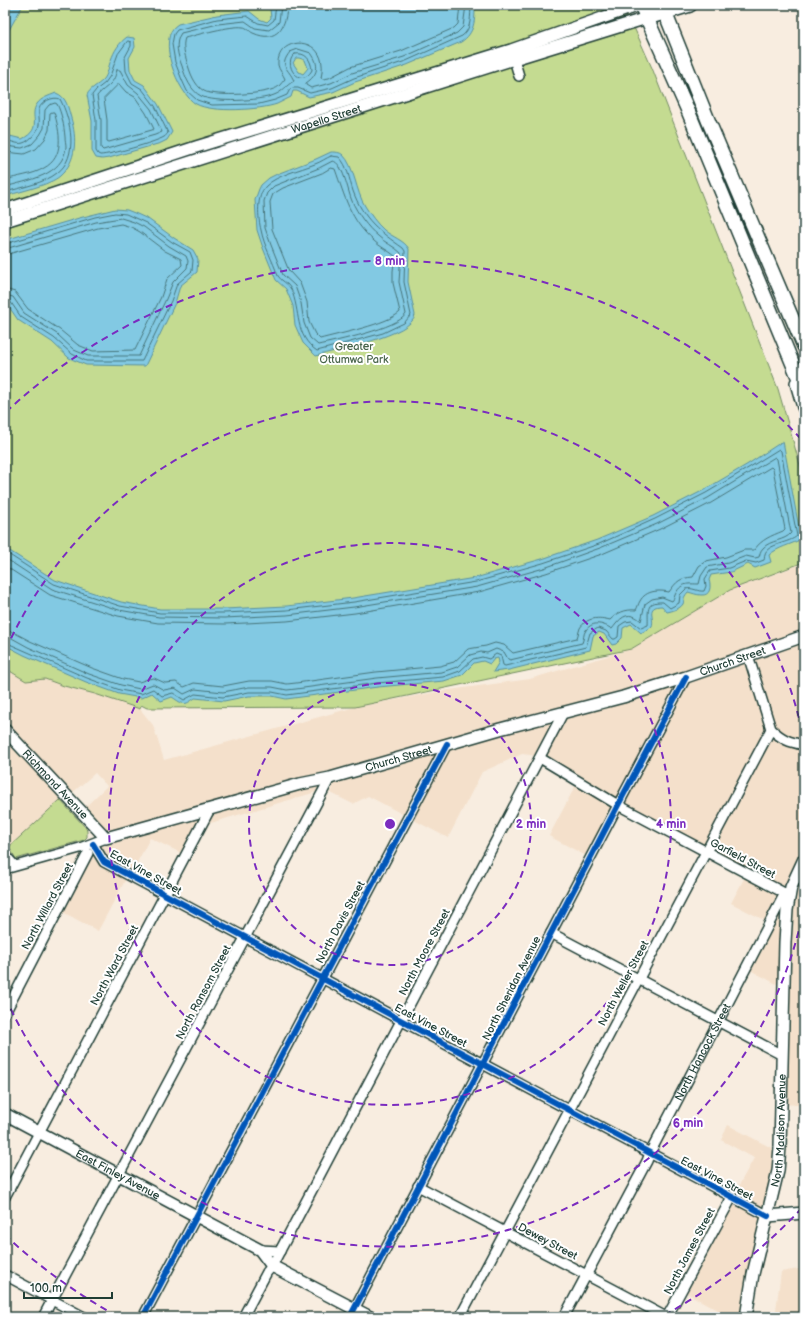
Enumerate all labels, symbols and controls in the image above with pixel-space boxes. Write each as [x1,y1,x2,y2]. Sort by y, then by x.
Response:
street label: Wapello Street [290,102,363,136]
text: 8 min [375,254,405,269]
park label: Greater Ottumwa Park [320,340,389,366]
street label: Church Street [698,644,768,679]
street label: Church Street [364,743,434,775]
street label: Richmond Avenue [20,747,91,822]
centre of rings [383,817,397,831]
text: 2 min [516,817,546,832]
text: 4 min [656,817,686,832]
street label: Garfield Street [708,836,778,881]
street label: East Vine Street [108,847,184,898]
street label: North Willard Street [19,860,76,952]
street label: North Davis Street [313,878,368,966]
street label: North Moore Street [396,906,453,998]
street label: North Ward Street [88,922,141,1008]
street label: North Sheridan Avenue [479,934,544,1043]
street label: North Weller Street [595,938,652,1028]
street label: North Ransom Street [173,942,234,1042]
street label: East Vine Street [392,1001,470,1050]
street label: North Hancock Street [672,1001,734,1103]
street label: North Madison Avenue [768,1073,789,1189]
text: 6 min [673,1116,703,1131]
street label: East Finley Avenue [73,1147,163,1203]
street label: East Vine Street [678,1154,756,1203]
street label: North James Street [661,1205,718,1297]
street label: Dewey Street [516,1220,580,1263]
scale bar [24,1274,112,1300]
text: 100 m [30,1281,62,1296]

